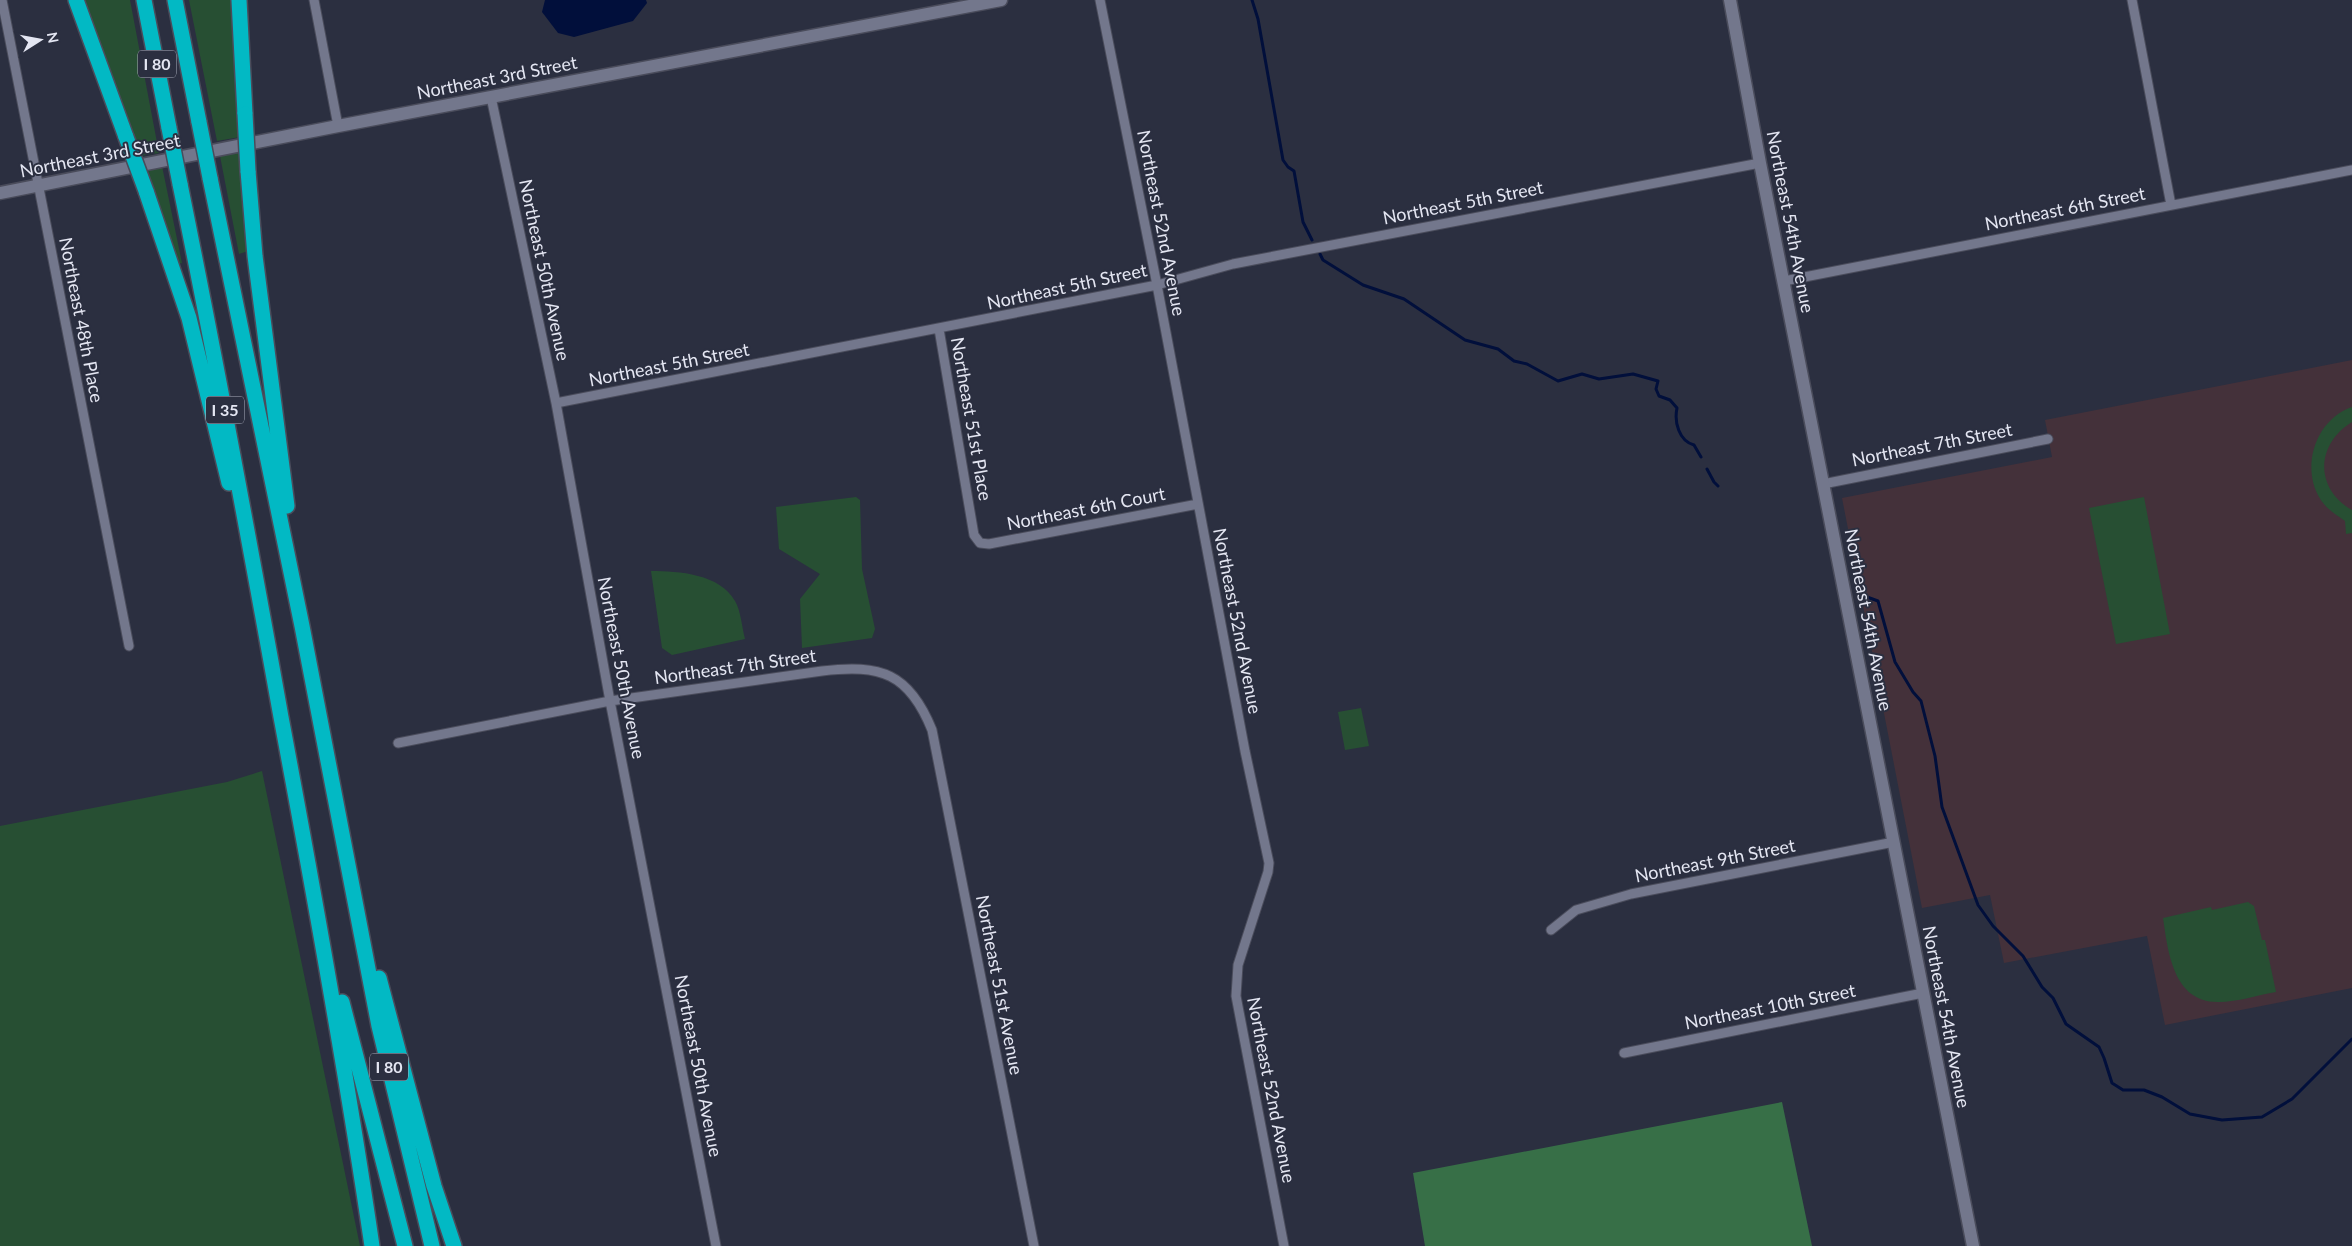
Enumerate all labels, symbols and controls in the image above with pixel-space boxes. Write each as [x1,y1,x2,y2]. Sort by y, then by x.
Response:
north arrow [15,15,65,65]
text: N [44,31,63,44]
road number: I 80 [138,51,176,78]
street label: Northeast 3rd Street [415,51,579,103]
street label: Northeast 52nd Avenue [1133,128,1191,317]
street label: Northeast 3rd Street [18,129,182,181]
street label: Northeast 54th Avenue [1763,129,1819,315]
street label: Northeast 5th Street [1381,176,1545,228]
street label: Northeast 50th Avenue [515,177,575,363]
street label: Northeast 6th Street [1983,182,2147,234]
street label: Northeast 48th Place [55,235,109,404]
street label: Northeast 5th Street [985,258,1149,314]
street label: Northeast 51st Place [947,335,997,502]
street label: Northeast 5th Street [587,338,751,390]
road number: I 35 [206,396,244,424]
street label: Northeast 7th Street [1850,418,2014,470]
street label: Northeast 6th Court [1005,482,1167,534]
street label: Northeast 52nd Avenue [1209,526,1267,715]
street label: Northeast 54th Avenue [1841,527,1897,713]
street label: Northeast 50th Avenue [594,575,650,761]
street label: Northeast 7th Street [653,644,818,688]
street label: Northeast 9th Street [1633,834,1797,886]
street label: Northeast 51st Avenue [972,893,1028,1077]
street label: Northeast 54th Avenue [1919,924,1975,1110]
street label: Northeast 50th Avenue [671,973,727,1159]
street label: Northeast 10th Street [1683,979,1858,1033]
street label: Northeast 52nd Avenue [1243,995,1301,1184]
road number: I 80 [370,1054,408,1080]

